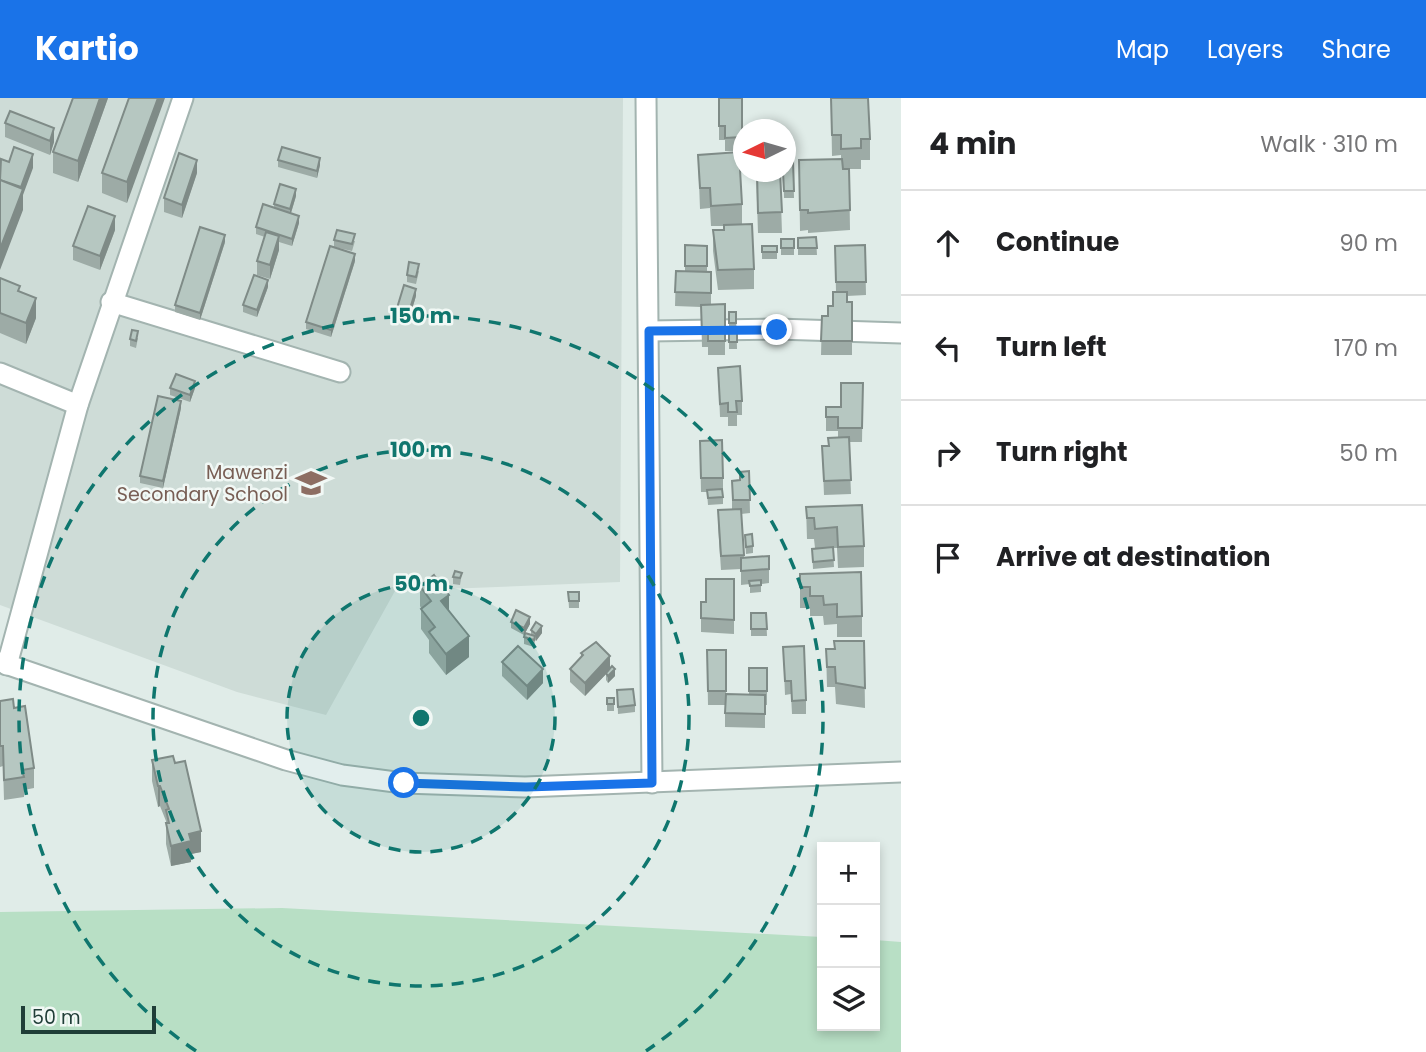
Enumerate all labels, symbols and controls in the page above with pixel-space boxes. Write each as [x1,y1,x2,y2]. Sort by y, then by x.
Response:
text: Kartio [35,25,139,72]
text: Map [1116,33,1169,66]
text: Layers [1207,33,1283,66]
text: Share [1321,33,1391,66]
north arrow [733,119,796,182]
text: 4 min [929,122,1017,165]
text: Walk · 310 m [1260,128,1398,160]
icon: ahead [929,224,967,262]
text: Continue [996,224,1119,260]
text: 90 m [1339,227,1398,259]
text: 150 m [390,301,452,330]
route end [761,314,792,345]
icon: left [929,329,967,367]
text: Turn left [996,329,1107,365]
text: 170 m [1334,332,1398,364]
icon: right [929,434,967,472]
text: Turn right [996,434,1128,470]
text: 100 m [390,435,452,464]
text: 50 m [1339,437,1398,469]
place label: Mawenzi Secondary School [117,459,288,508]
school or university icon: Mawenzi Secondary School [294,466,328,500]
icon: arrive [929,539,967,577]
text: Arrive at destination [996,539,1271,575]
text: 50 m [394,569,448,598]
centre of rings [409,706,433,730]
route start [388,767,419,798]
map controls [817,842,880,1031]
button: + [817,842,880,905]
button: − [817,905,880,968]
button: layers [817,968,880,1031]
scale bar [21,1003,156,1035]
text: 50 m [32,1004,81,1031]

